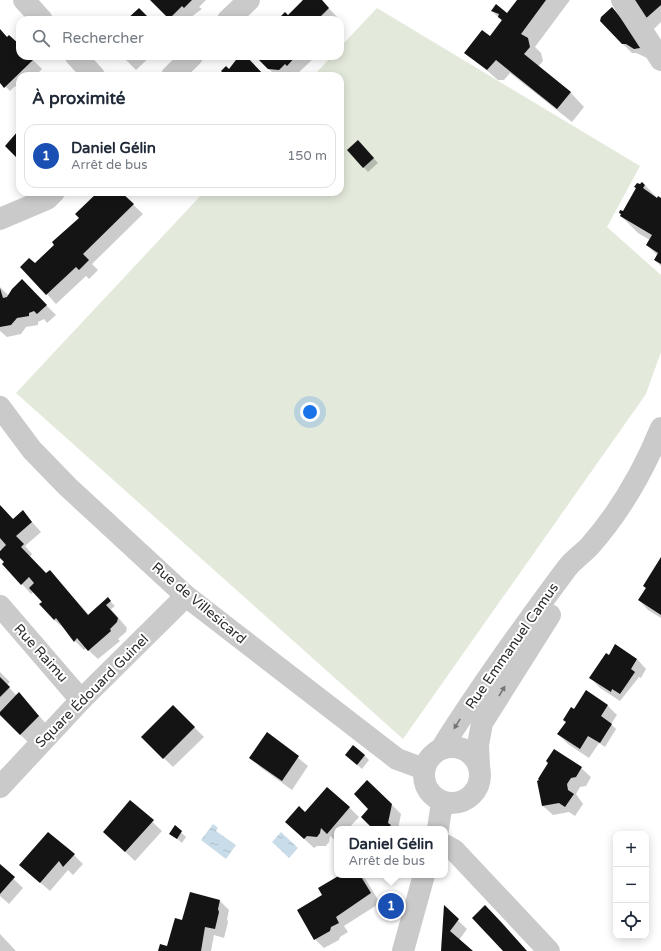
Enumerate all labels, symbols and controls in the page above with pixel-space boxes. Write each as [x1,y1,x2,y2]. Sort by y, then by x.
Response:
search box [16,16,344,60]
icon: search [30,27,52,49]
text: Rechercher [62,29,144,47]
text: À proximité [32,88,125,109]
text: Daniel Gélin [71,139,156,157]
text: 1 [42,148,50,164]
text: 150 m [287,148,327,164]
text: Arrêt de bus [71,157,147,173]
your location [300,402,320,422]
street label: Rue de Villesicard [148,559,250,647]
street label: Rue Emmanuel Camus [462,579,562,712]
street label: Rue Raimu [10,620,72,686]
street label: Square Édouard Guinel [32,631,152,751]
one-way arrow [498,685,505,697]
one-way arrow [453,718,461,729]
popup [334,826,448,878]
map controls [613,831,649,939]
button: + [613,831,649,867]
text: Daniel Gélin [349,835,434,853]
text: Arrêt de bus [349,853,425,869]
button: − [613,867,649,903]
pin: 1 [378,891,404,921]
button: locate [613,903,649,939]

